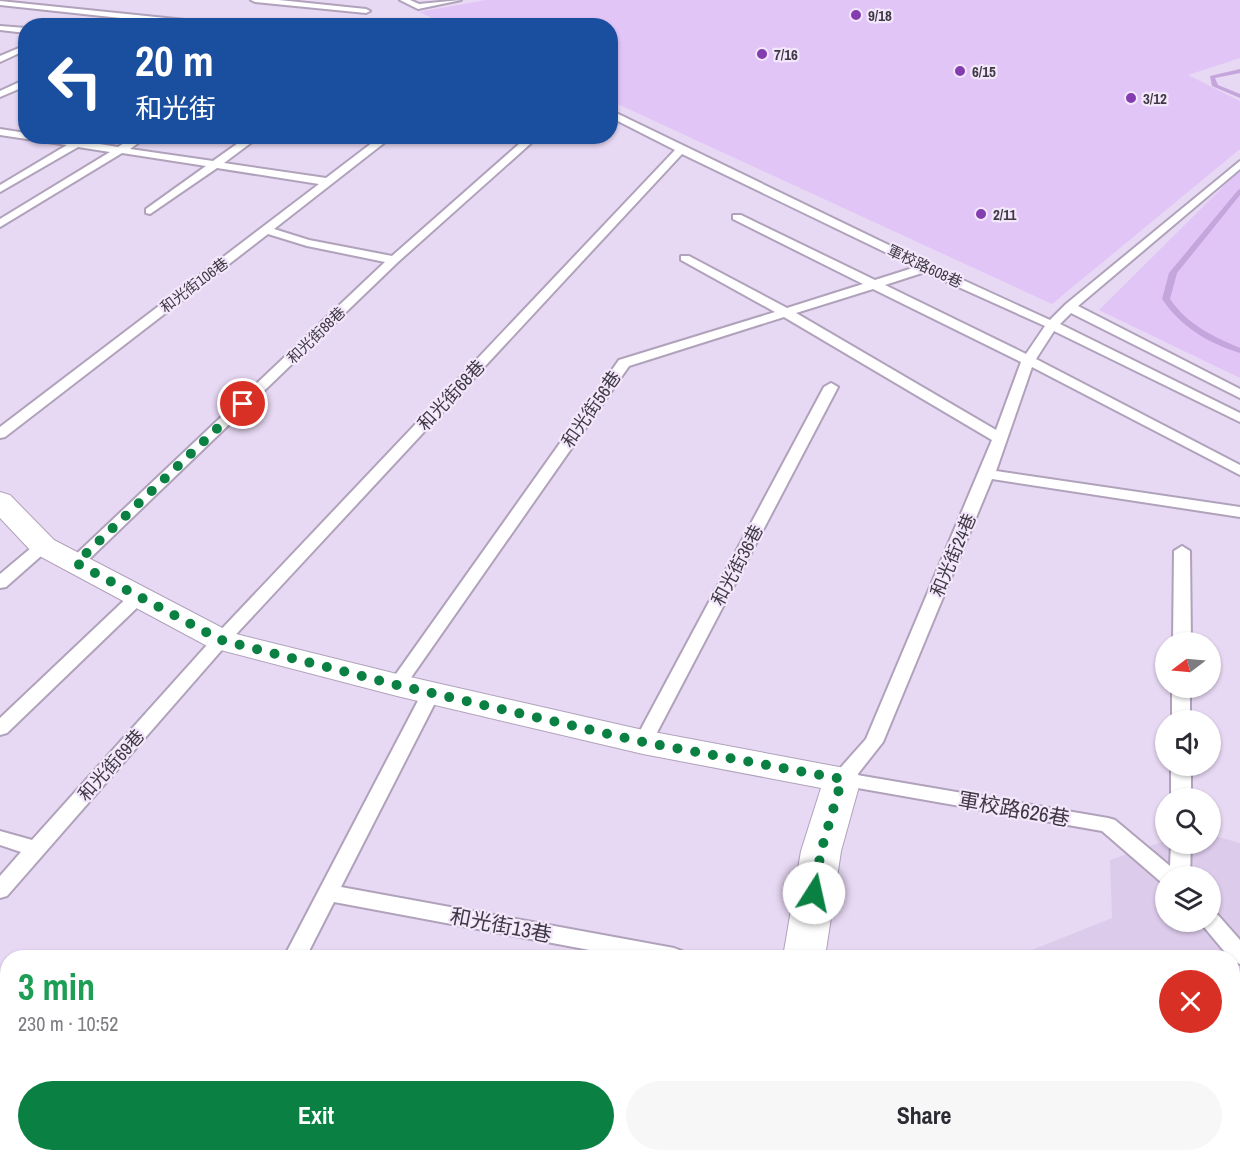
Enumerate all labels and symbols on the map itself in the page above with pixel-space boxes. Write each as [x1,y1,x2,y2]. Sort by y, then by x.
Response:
place label: 9/18 [868,5,892,26]
marker: 9/18 [849,8,863,22]
place label: 7/16 [774,44,798,65]
marker: 7/16 [755,47,769,61]
place label: 6/15 [972,61,996,82]
marker: 6/15 [953,64,967,78]
place label: 3/12 [1143,88,1167,109]
marker: 3/12 [1124,91,1138,105]
place label: 2/11 [993,204,1016,225]
marker: 2/11 [974,207,988,221]
street label: 軍校路608巷 [884,239,966,293]
street label: 和光街106巷 [156,252,232,318]
street label: 和光街88巷 [282,302,350,368]
street label: 和光街68巷 [412,354,490,436]
street label: 和光街56巷 [555,366,627,452]
pin [217,378,268,429]
street label: 和光街24巷 [924,509,982,601]
street label: 和光街36巷 [705,520,769,610]
north arrow [1155,632,1221,698]
street label: 和光街69巷 [72,724,150,806]
street label: 軍校路626巷 [956,785,1072,833]
position arrow [782,861,846,925]
street label: 和光街13巷 [448,901,554,949]

